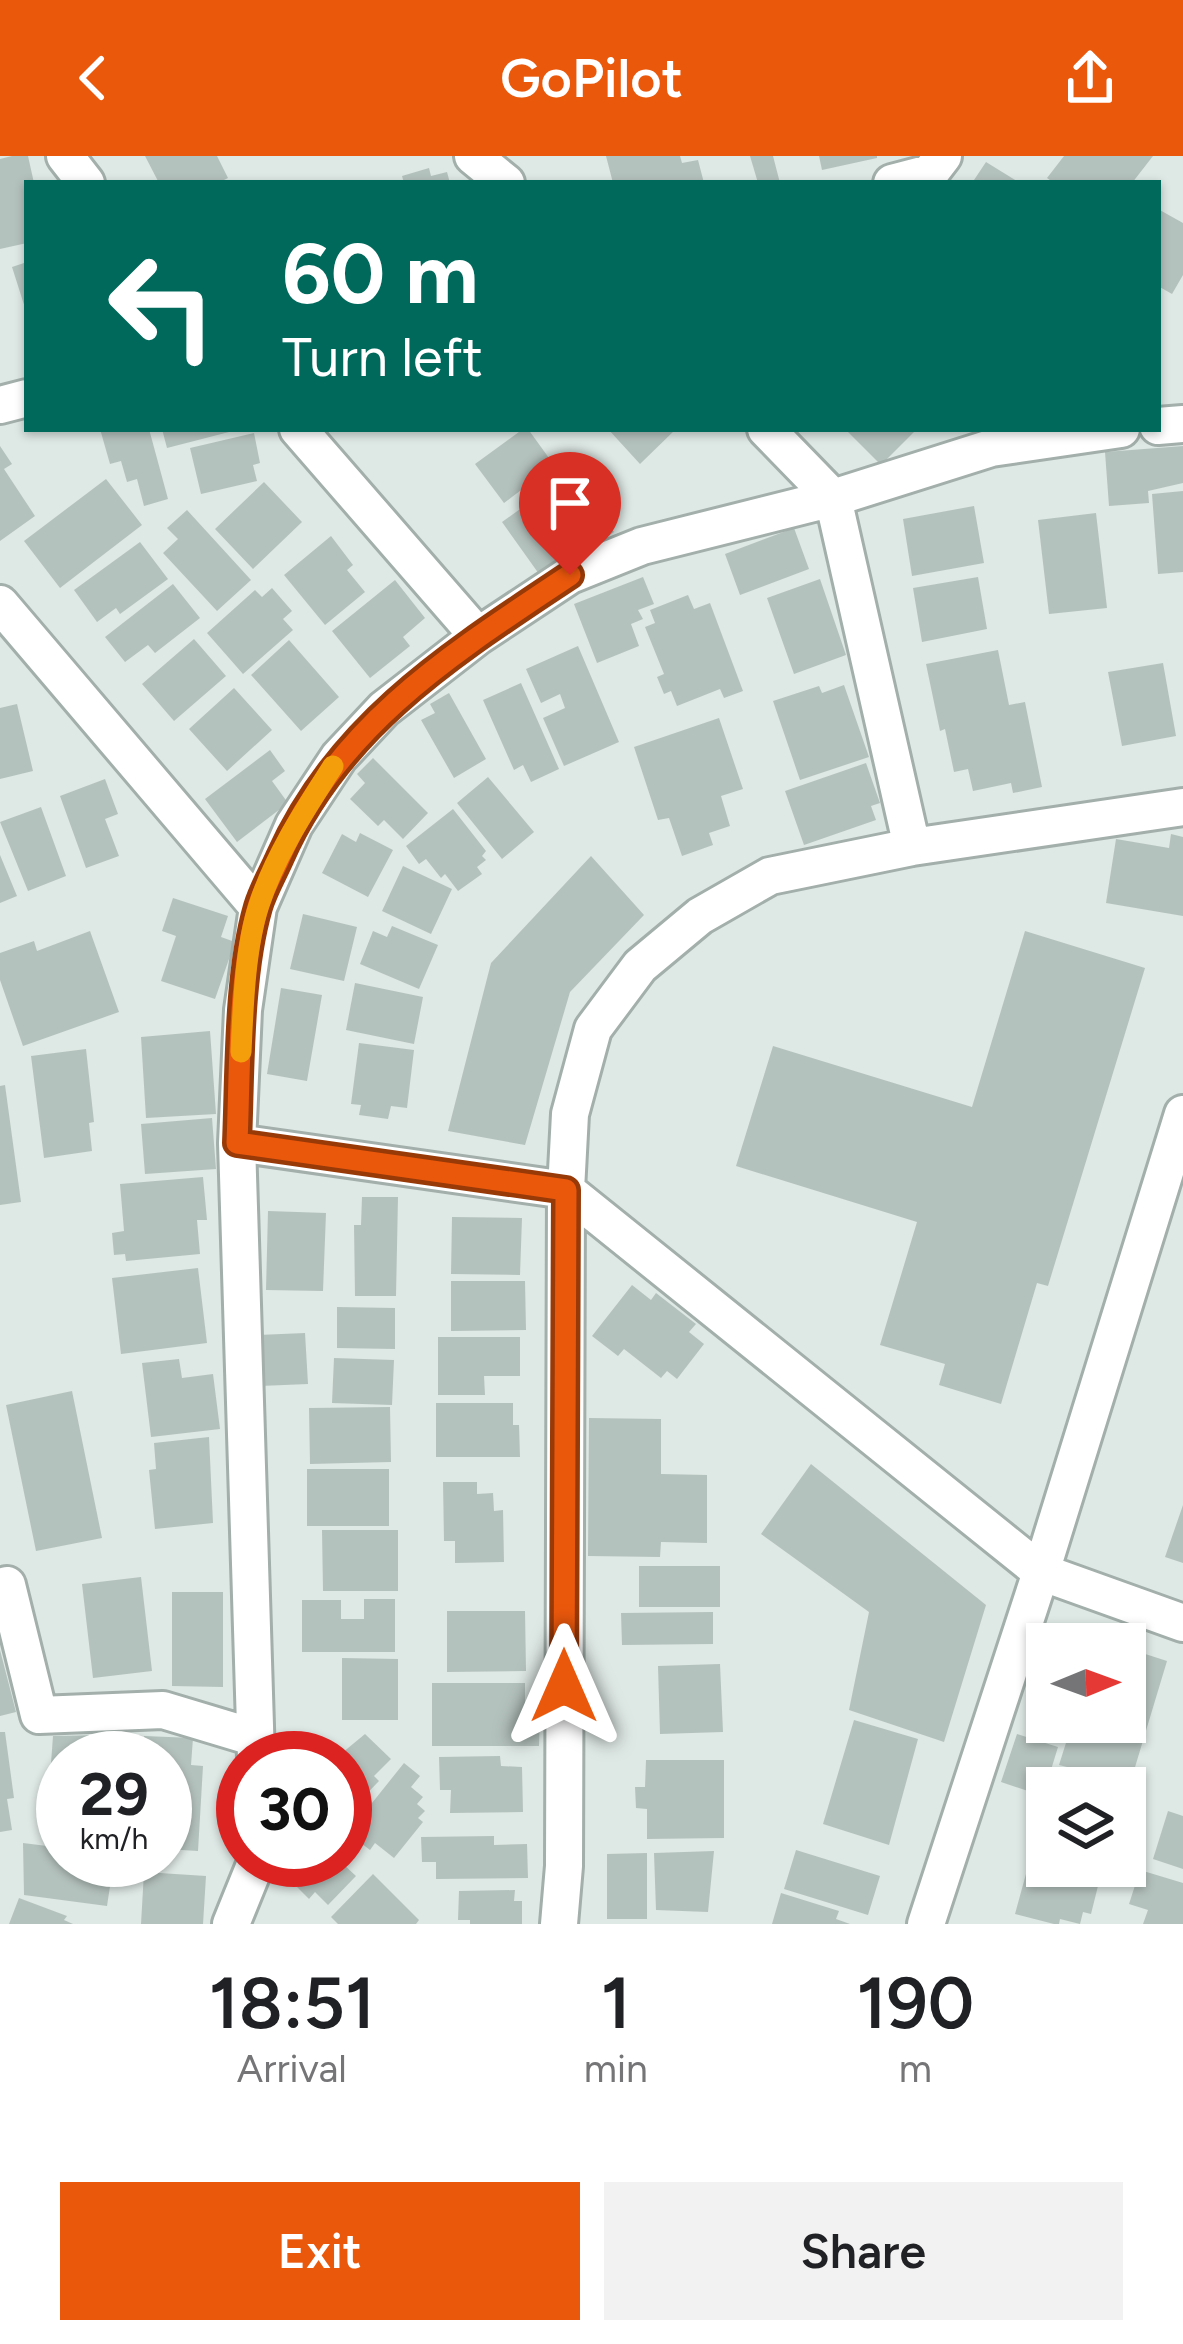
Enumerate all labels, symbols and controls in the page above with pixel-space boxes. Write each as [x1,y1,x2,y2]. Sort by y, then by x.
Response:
icon: back [60,45,126,111]
icon: share [1057,45,1123,111]
text: GoPilot [500,46,683,111]
text: 60 m [282,223,478,324]
icon: left [84,228,240,384]
text: Turn left [282,325,483,390]
pin [519,452,621,575]
icon: arrive [537,470,603,536]
position arrow [501,1623,627,1749]
north arrow [1026,1623,1146,1743]
map controls [1026,1623,1146,1887]
speed limit sign: 30 [216,1731,372,1887]
text: 29 [79,1758,149,1830]
button: layers [1026,1767,1146,1887]
text: km/h [80,1820,148,1857]
text: 18:51 [209,1960,375,2046]
text: 1 [601,1960,631,2046]
text: 190 [856,1960,974,2046]
text: Arrival [237,2045,347,2092]
text: min [584,2045,648,2092]
text: m [899,2045,932,2092]
button: Exit [60,2182,580,2320]
button: Share [604,2182,1123,2320]

